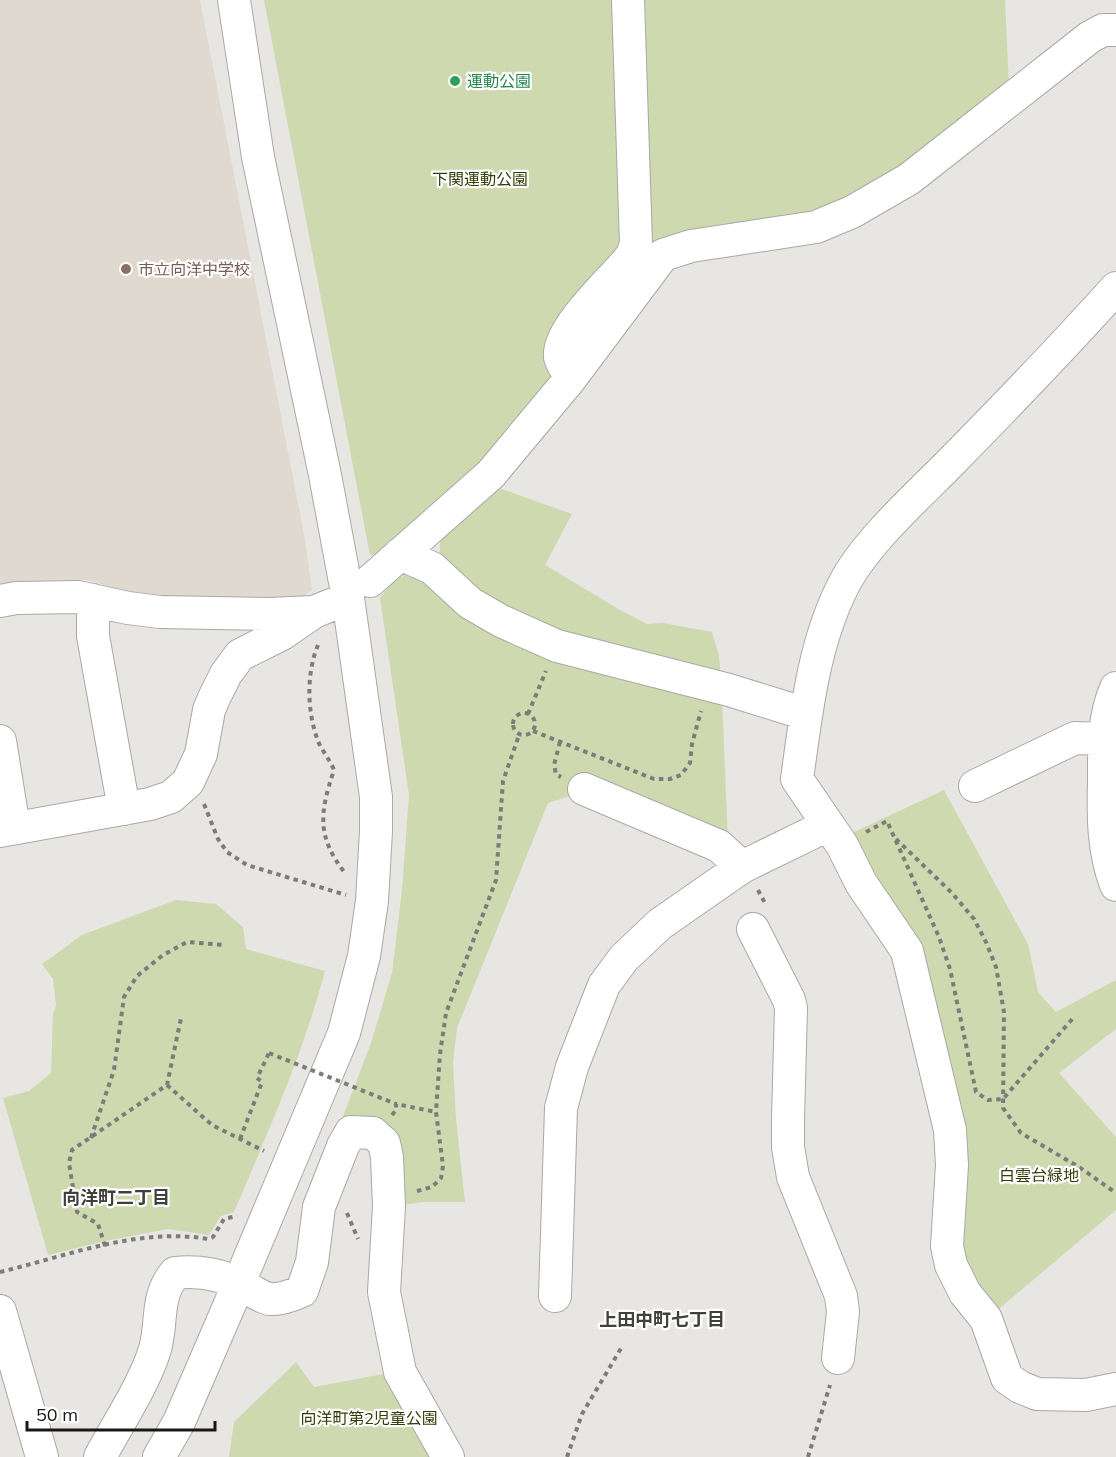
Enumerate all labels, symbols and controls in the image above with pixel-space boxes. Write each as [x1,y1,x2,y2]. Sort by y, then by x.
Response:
place label: 運動公園 [467,71,531,91]
marker: 運動公園 [448,74,462,88]
park label: 下関運動公園 [432,169,528,189]
place label: 市立向洋中学校 [138,259,250,279]
marker: 市立向洋中学校 [119,262,133,276]
park label: 白雲台緑地 [999,1165,1079,1185]
district label: 向洋町二丁目 [62,1186,170,1209]
district label: 上田中町七丁目 [599,1308,725,1331]
scale bar [27,1394,214,1432]
text: 50 m [36,1403,78,1426]
park label: 向洋町第2児童公園 [300,1408,438,1428]

